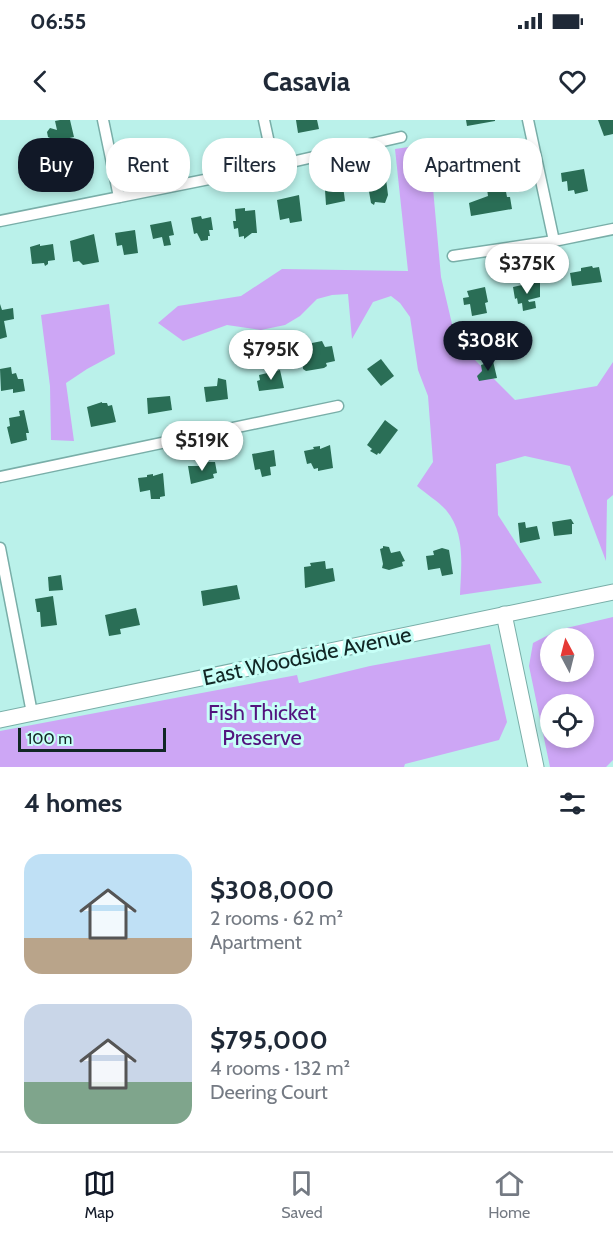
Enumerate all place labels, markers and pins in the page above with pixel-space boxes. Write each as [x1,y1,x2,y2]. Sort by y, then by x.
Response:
pin: $375K [485,244,569,295]
pin: $308K [446,321,530,372]
pin: $795K [229,330,313,381]
pin: $519K [160,421,244,472]

